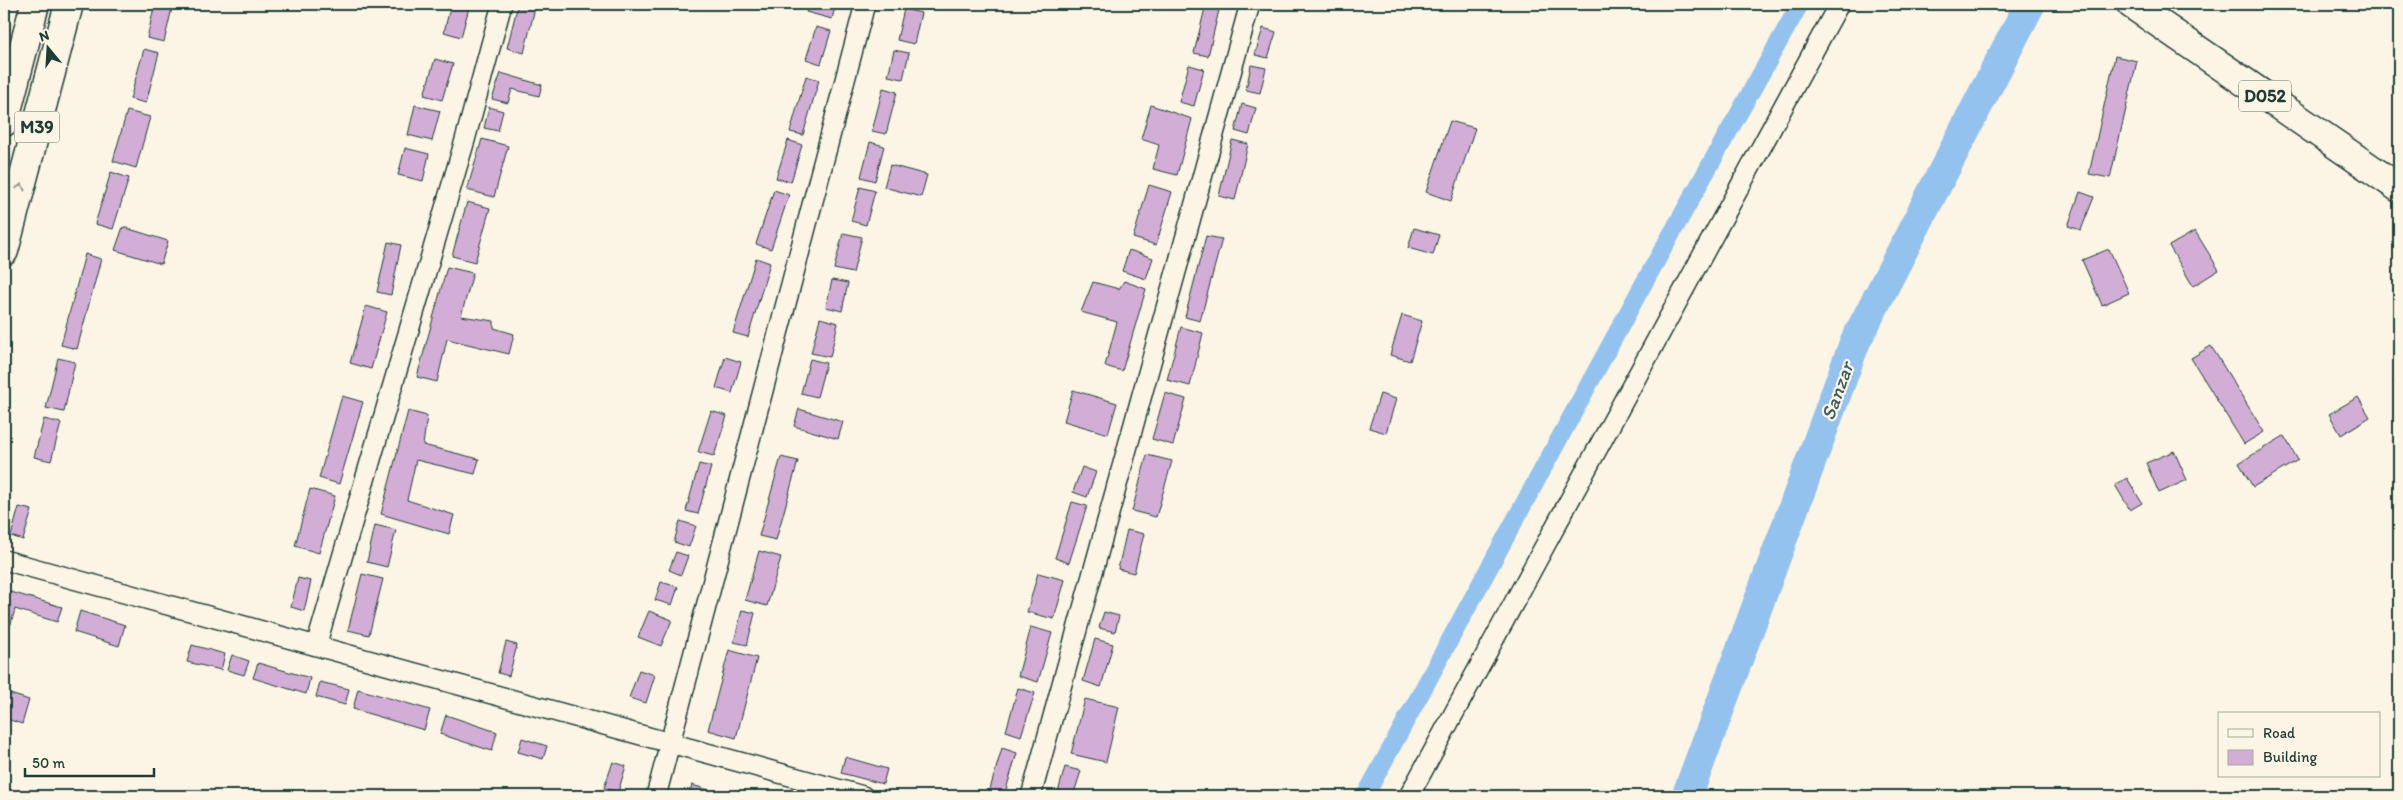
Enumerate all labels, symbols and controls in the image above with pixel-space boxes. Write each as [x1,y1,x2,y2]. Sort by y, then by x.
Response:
north arrow [22,22,72,72]
text: N [37,27,51,46]
road number: D052 [2239,80,2291,112]
road number: M39 [15,111,60,142]
one-way arrow [15,183,26,191]
water label: Sanzar [1815,357,1859,423]
legend [2218,712,2380,778]
text: Road [2263,724,2296,742]
scale bar [25,745,154,777]
text: Building [2263,748,2317,766]
text: 50 m [32,754,65,772]

